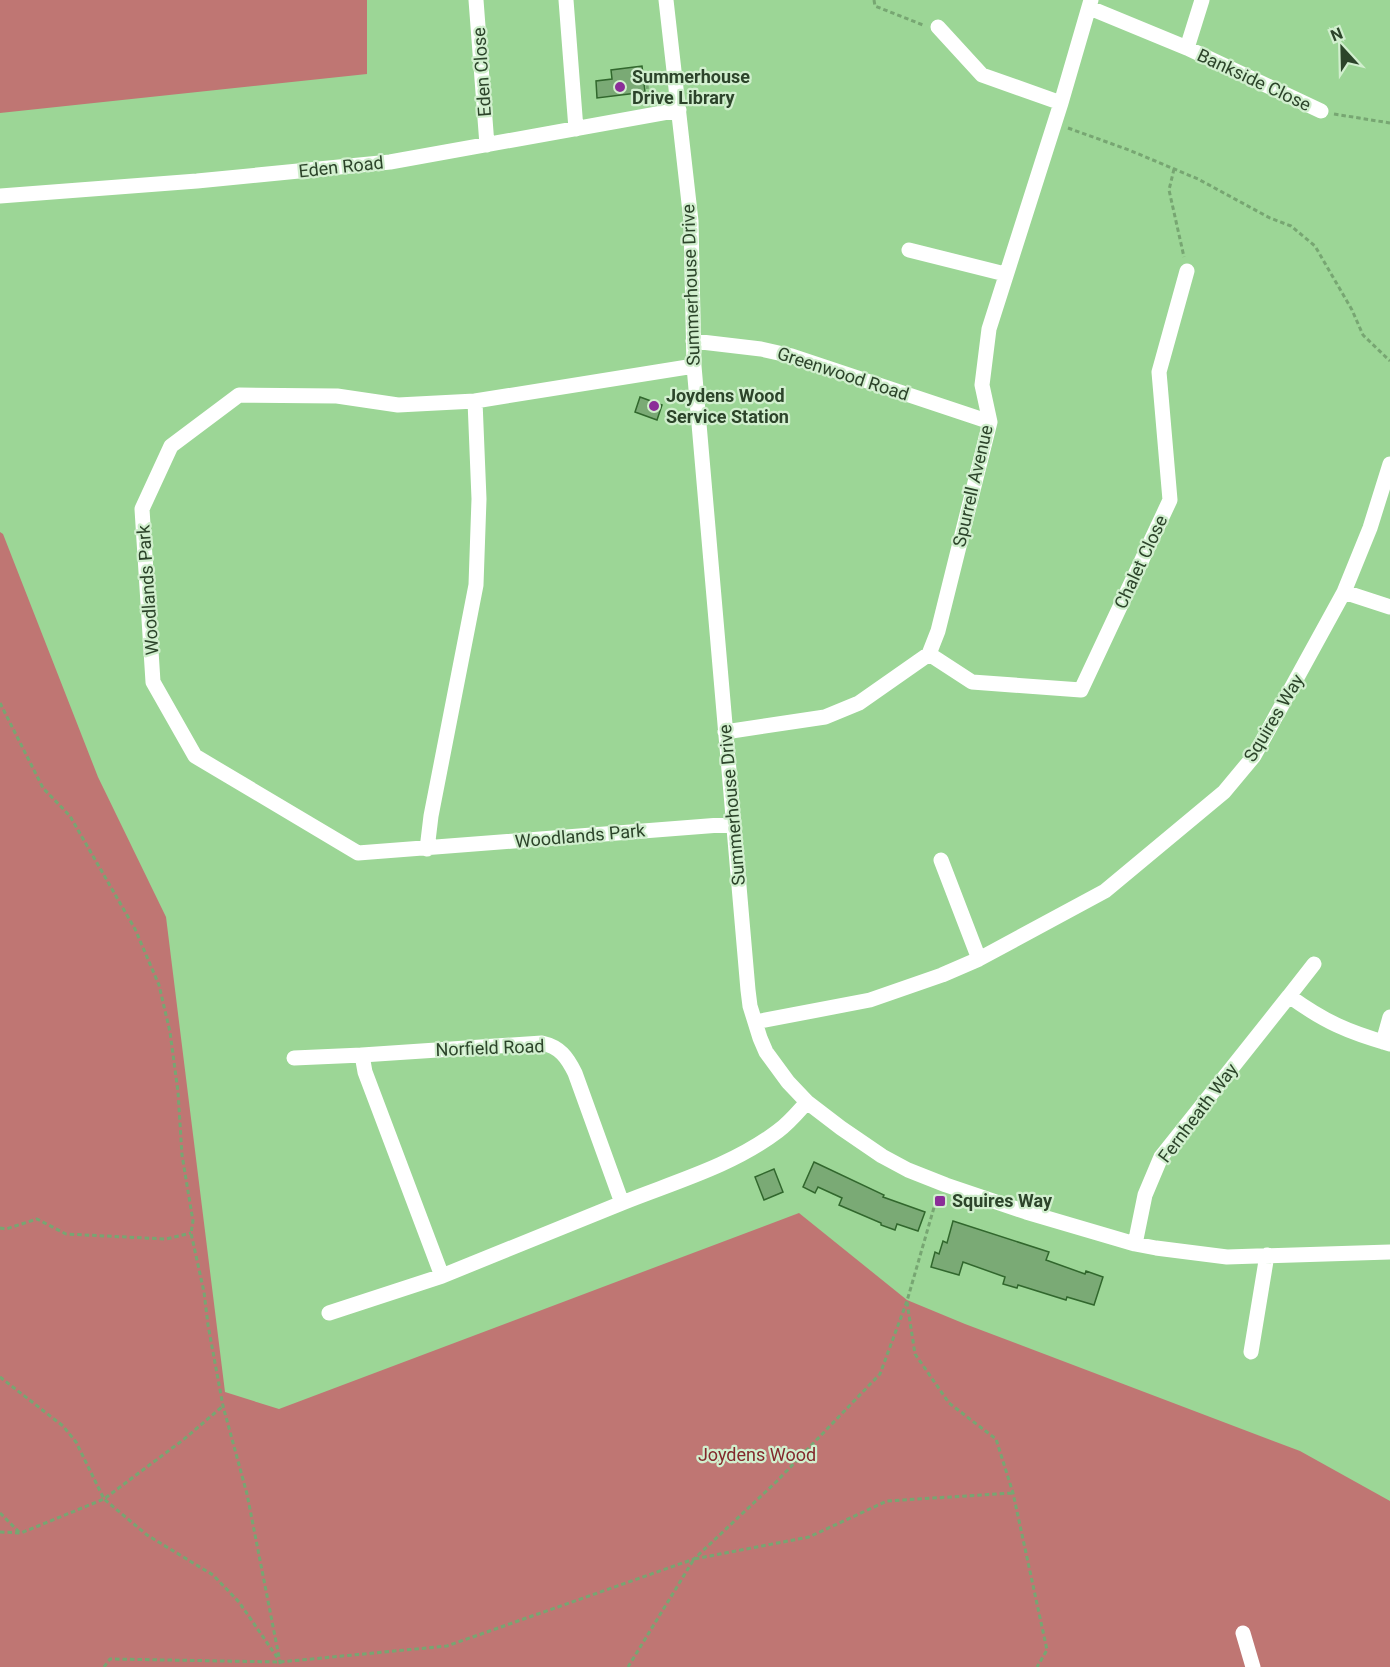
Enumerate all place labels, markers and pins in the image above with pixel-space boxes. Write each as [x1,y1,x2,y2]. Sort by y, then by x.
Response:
place label: Summerhouse Drive Library [632,66,750,108]
marker: Summerhouse Drive Library [613,80,627,94]
place label: Joydens Wood Service Station [666,385,789,427]
marker: Joydens Wood Service Station [647,399,661,413]
place label: Squires Way [952,1190,1053,1211]
marker: Squires Way [933,1194,947,1208]

